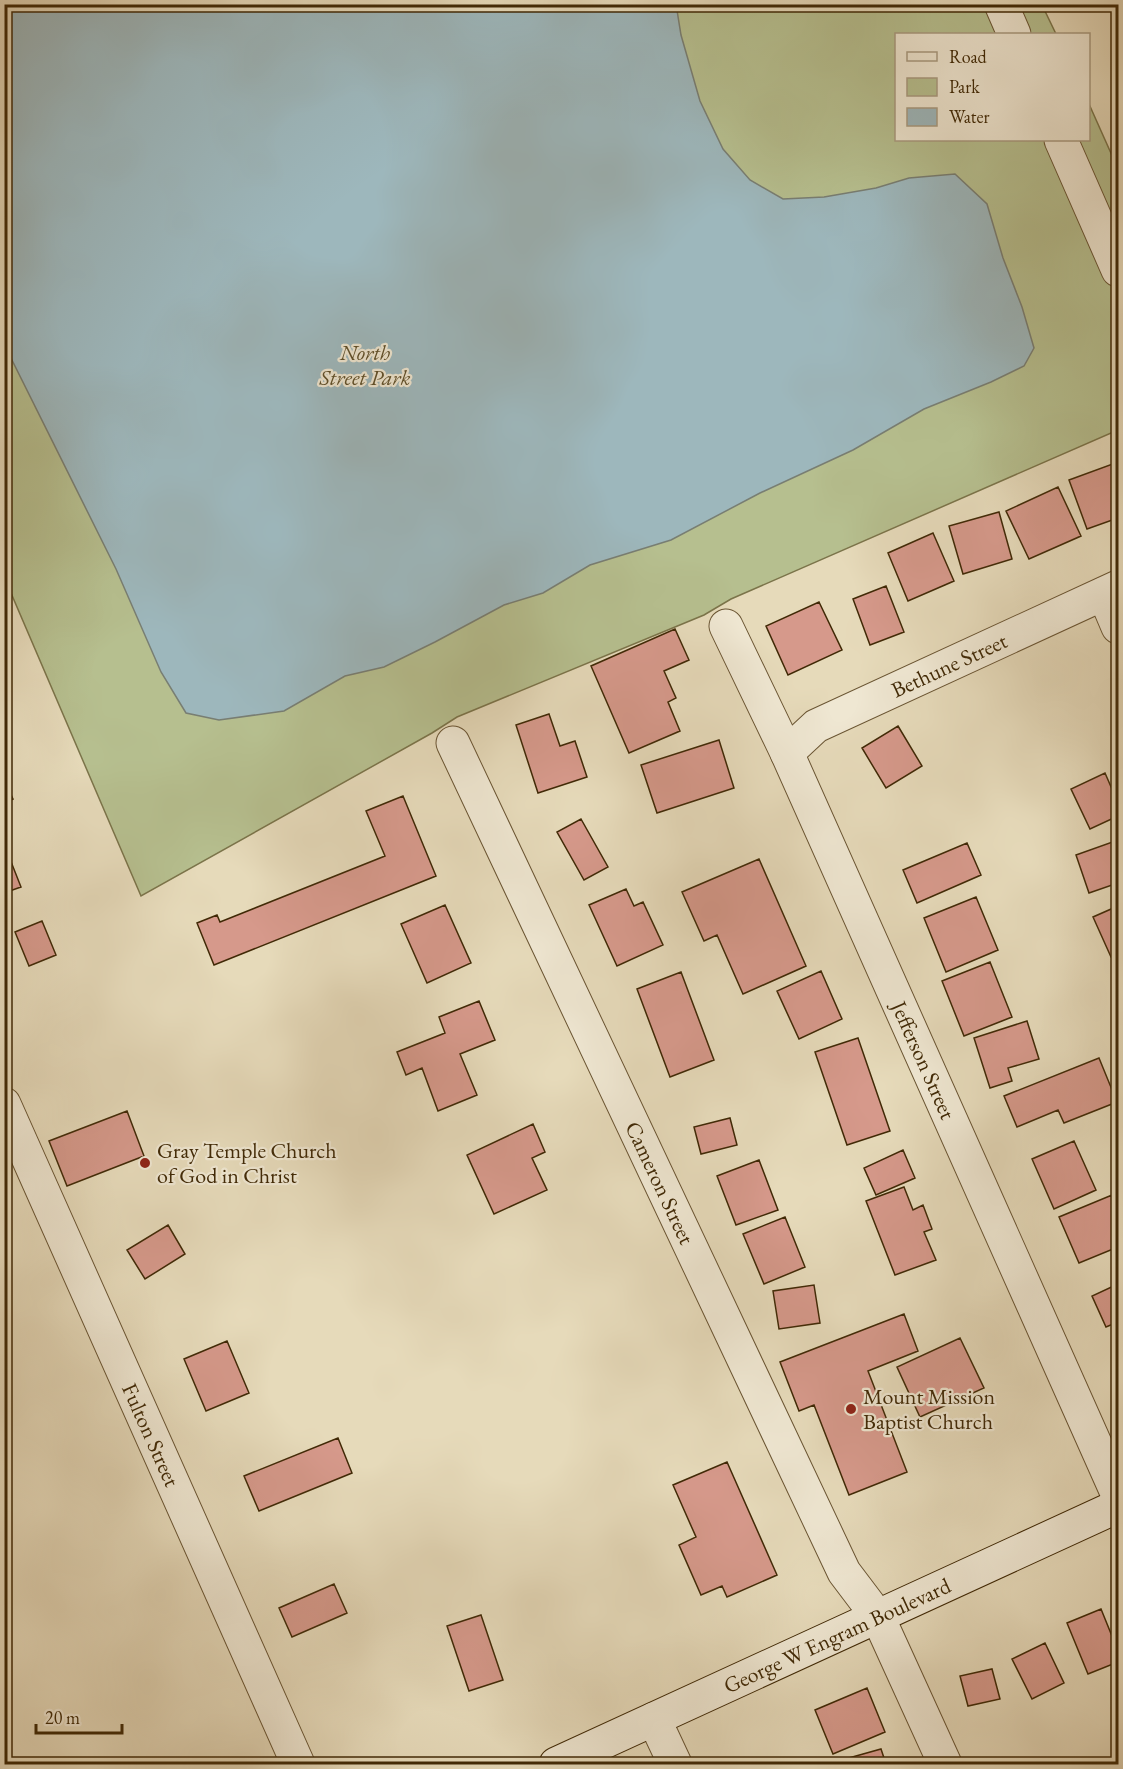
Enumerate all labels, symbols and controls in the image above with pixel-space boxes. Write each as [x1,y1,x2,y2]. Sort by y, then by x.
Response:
legend [895,33,1090,141]
text: Road [949,45,988,68]
text: Park [949,75,980,98]
text: Water [949,105,990,128]
park label: North Street Park [318,338,411,392]
street label: Bethune Street [887,626,1012,704]
street label: Jefferson Street [884,995,963,1124]
street label: Cameron Street [618,1117,701,1249]
place label: Gray Temple Church of God in Christ [157,1136,337,1190]
marker: Gray Temple Church of God in Christ [138,1156,152,1170]
street label: Fulton Street [115,1379,187,1491]
place label: Mount Mission Baptist Church [863,1382,995,1436]
marker: Mount Mission Baptist Church [844,1402,858,1416]
street label: George W Engram Boulevard [719,1570,956,1700]
scale bar [36,1697,122,1735]
text: 20 m [45,1706,80,1729]

